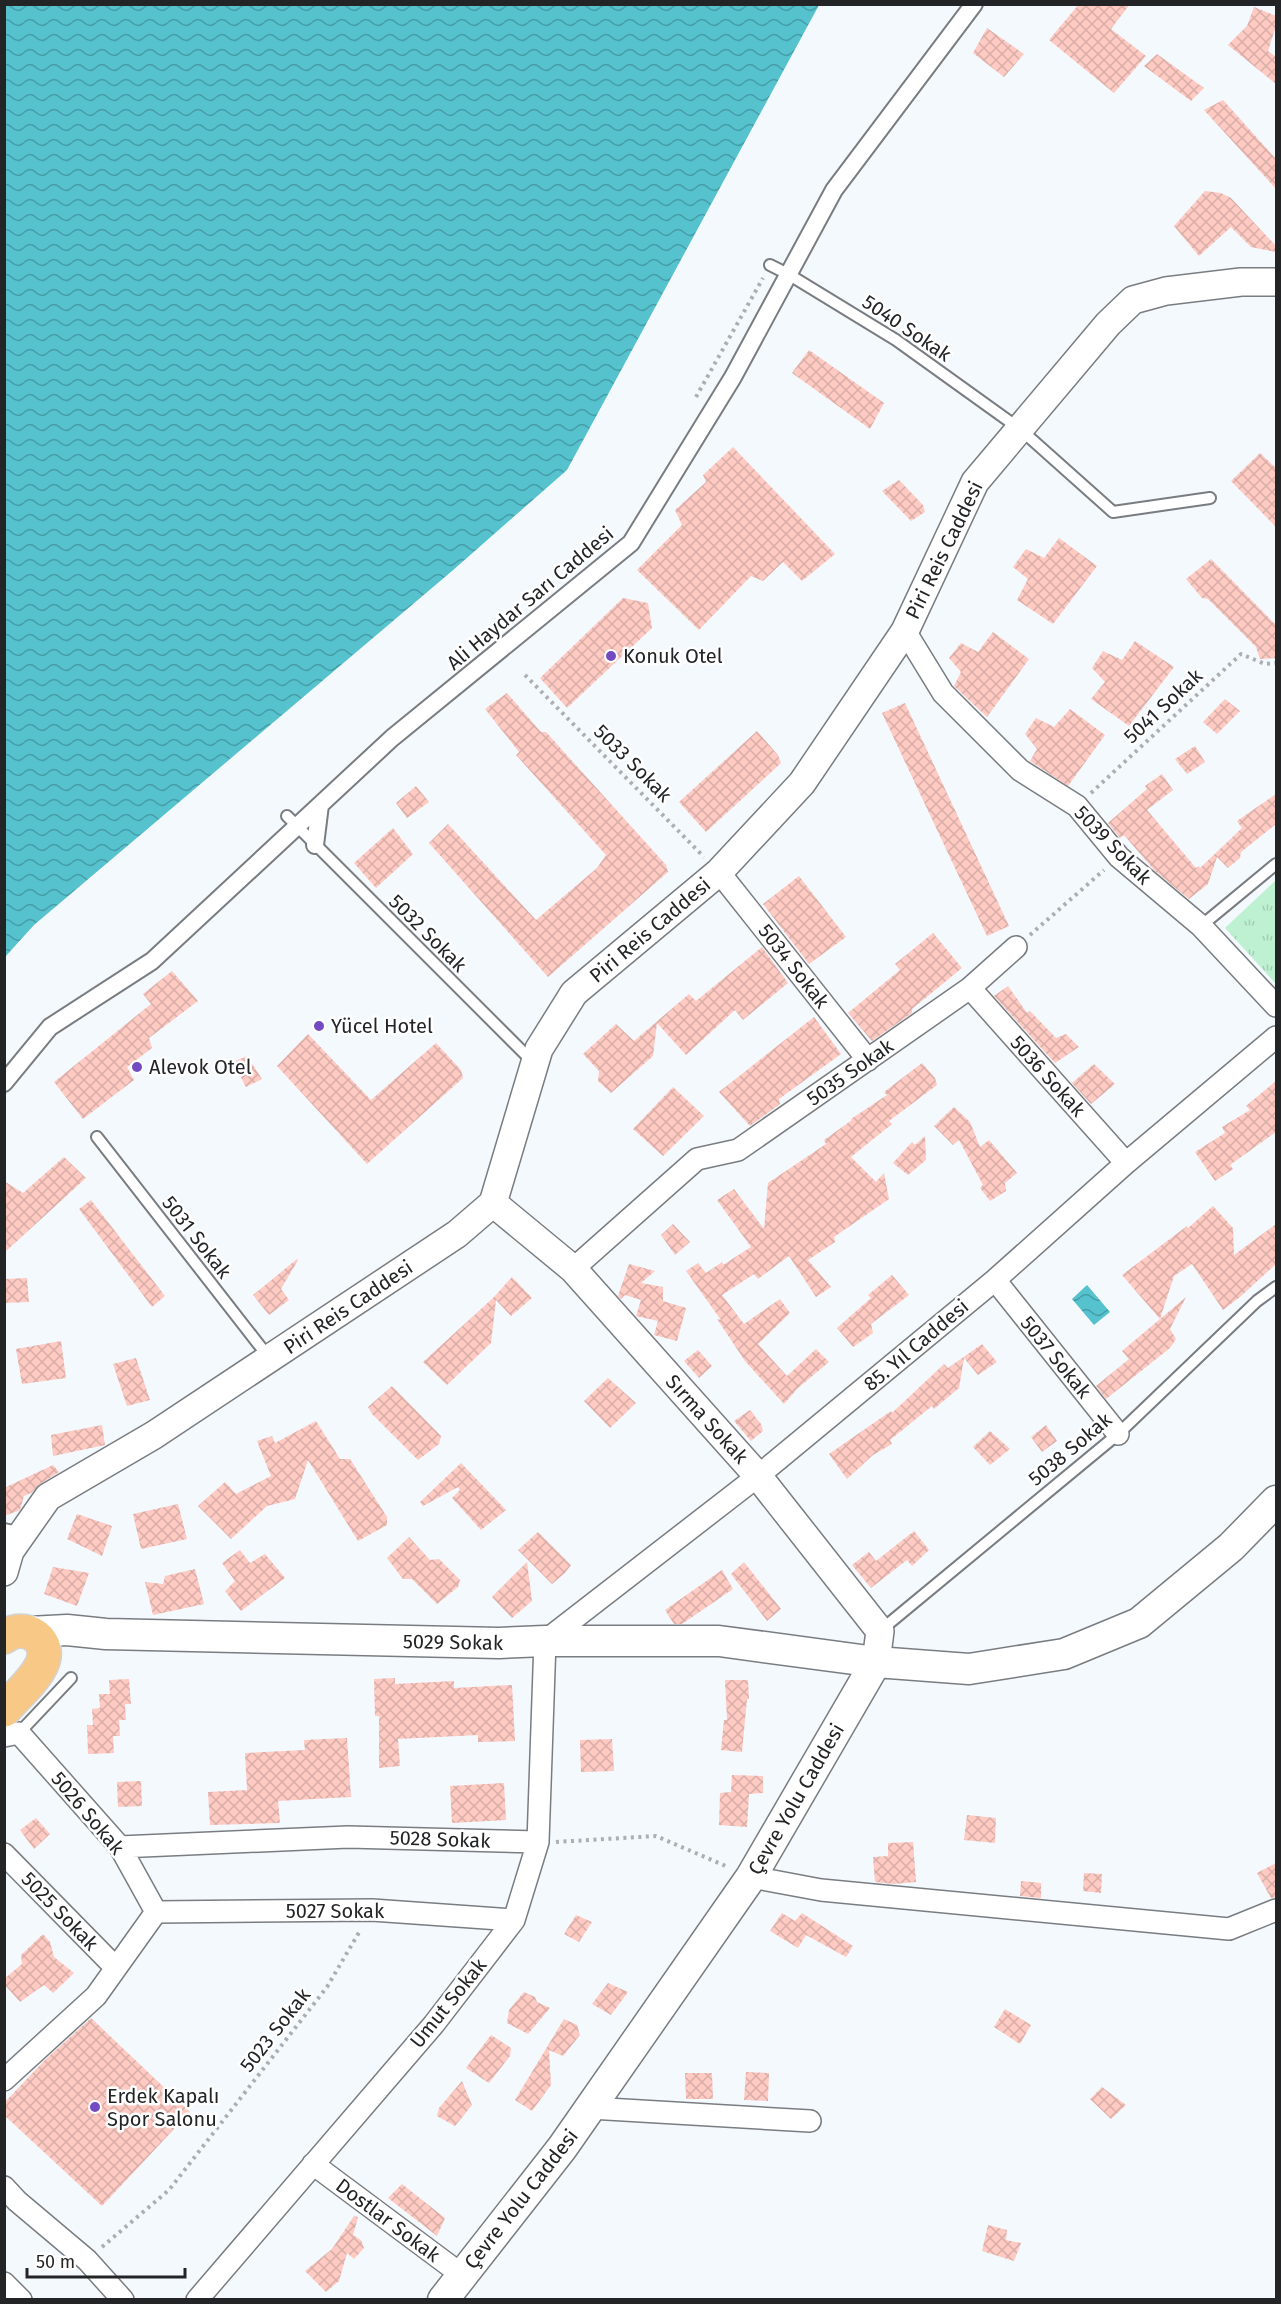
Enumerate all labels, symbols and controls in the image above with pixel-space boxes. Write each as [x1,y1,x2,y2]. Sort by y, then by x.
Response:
street label: 5040 Sokak [858,290,957,367]
street label: Piri Reis Caddesi [900,477,988,623]
street label: Ali Haydar Sarı Caddesi [442,521,618,675]
place label: Konuk Otel [623,644,723,668]
marker: Konuk Otel [604,649,618,663]
street label: 5041 Sokak [1119,663,1208,748]
street label: 5033 Sokak [589,719,677,807]
street label: 5039 Sokak [1070,801,1157,890]
street label: Piri Reis Caddesi [585,872,715,988]
street label: 5032 Sokak [384,889,472,977]
street label: 5034 Sokak [754,919,835,1014]
place label: Yücel Hotel [331,1014,433,1038]
marker: Yücel Hotel [312,1019,326,1033]
street label: 5036 Sokak [1005,1031,1091,1122]
street label: 5035 Sokak [802,1033,898,1110]
place label: Alevok Otel [149,1055,252,1079]
marker: Alevok Otel [130,1060,144,1074]
street label: 5031 Sokak [157,1191,237,1284]
street label: Piri Reis Caddesi [279,1255,417,1359]
street label: 85. Yıl Caddesi [859,1294,973,1396]
street label: 5037 Sokak [1016,1311,1097,1403]
street label: Sırma Sokak [661,1370,754,1469]
street label: 5038 Sokak [1024,1407,1117,1491]
street label: 5029 Sokak [403,1629,504,1655]
street label: Çevre Yolu Caddesi [743,1719,850,1879]
street label: 5026 Sokak [47,1767,130,1860]
street label: 5028 Sokak [389,1825,492,1853]
street label: 5025 Sokak [17,1867,104,1956]
street label: 5027 Sokak [286,1899,385,1923]
street label: Umut Sokak [405,1953,492,2053]
street label: 5023 Sokak [235,1983,316,2077]
place label: Erdek Kapalı Spor Salonu [107,2084,219,2131]
marker: Erdek Kapalı Spor Salonu [88,2100,102,2114]
street label: Çevre Yolu Caddesi [459,2124,584,2274]
street label: Dostlar Sokak [331,2173,445,2267]
scale bar [27,2241,184,2279]
text: 50 m [36,2251,75,2273]

